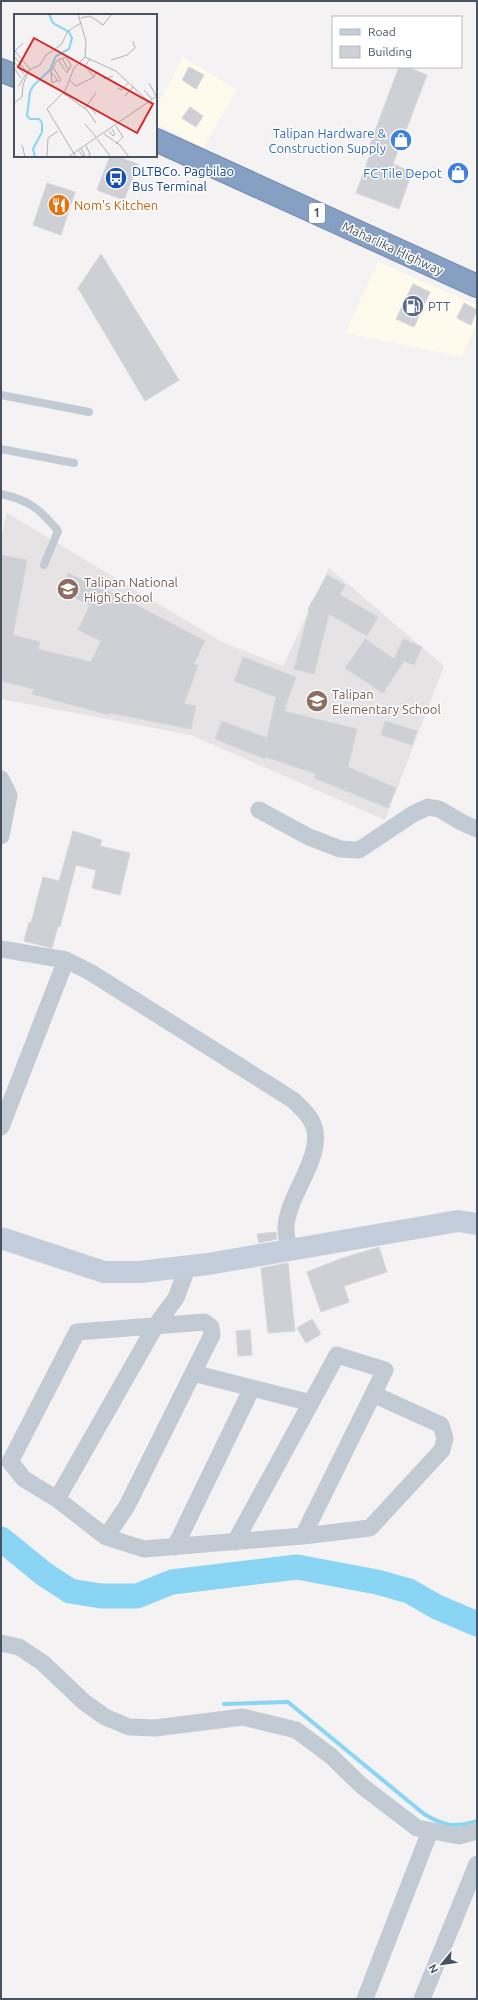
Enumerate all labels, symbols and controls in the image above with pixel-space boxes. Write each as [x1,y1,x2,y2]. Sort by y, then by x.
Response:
inset map [14,14,157,157]
legend [332,16,462,68]
text: Road [368,25,396,38]
text: Building [368,45,412,58]
place label: Talipan Hardware & Construction Supply [268,126,386,155]
shop icon: Talipan Hardware & Construction Supply [388,127,414,153]
shop icon: FC Tile Depot [445,160,471,186]
place label: DLTBCo. Pagbilao Bus Terminal [132,164,234,193]
bus stop icon: DLTBCo. Pagbilao Bus Terminal [103,165,129,191]
place label: FC Tile Depot [363,166,442,180]
restaurant icon: Nom's Kitchen [46,192,72,218]
place label: Nom's Kitchen [74,198,158,212]
road number: 1 [309,203,325,223]
street label: Maharlika Highway [340,218,446,278]
fuel station icon: PTT [400,293,426,319]
place label: PTT [428,299,451,313]
place label: Talipan National High School [84,575,179,604]
school or university icon: Talipan National High School [55,576,81,602]
place label: Talipan Elementary School [332,687,441,716]
school or university icon: Talipan Elementary School [304,688,330,714]
north arrow [422,1944,462,1984]
text: N [426,1962,440,1975]

